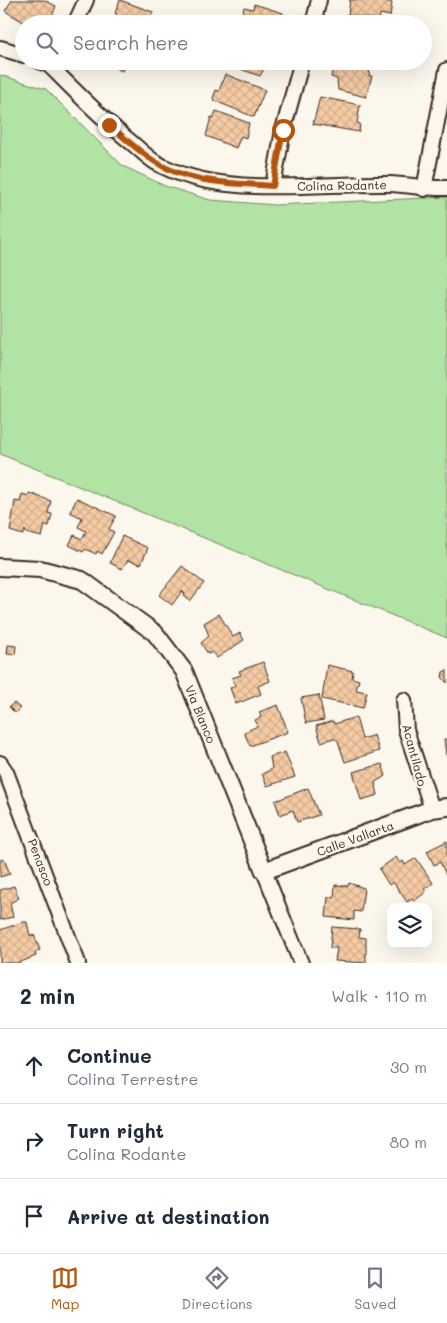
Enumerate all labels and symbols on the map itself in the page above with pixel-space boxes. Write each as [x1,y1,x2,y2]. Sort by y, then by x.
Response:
route end [98,114,121,137]
route start [272,119,295,142]
street label: Colina Rodante [297,176,387,194]
street label: Via Blanco [182,683,220,745]
street label: Acantilado [399,722,431,788]
street label: Calle Vallarta [314,817,396,859]
street label: Penasco [25,836,57,888]

